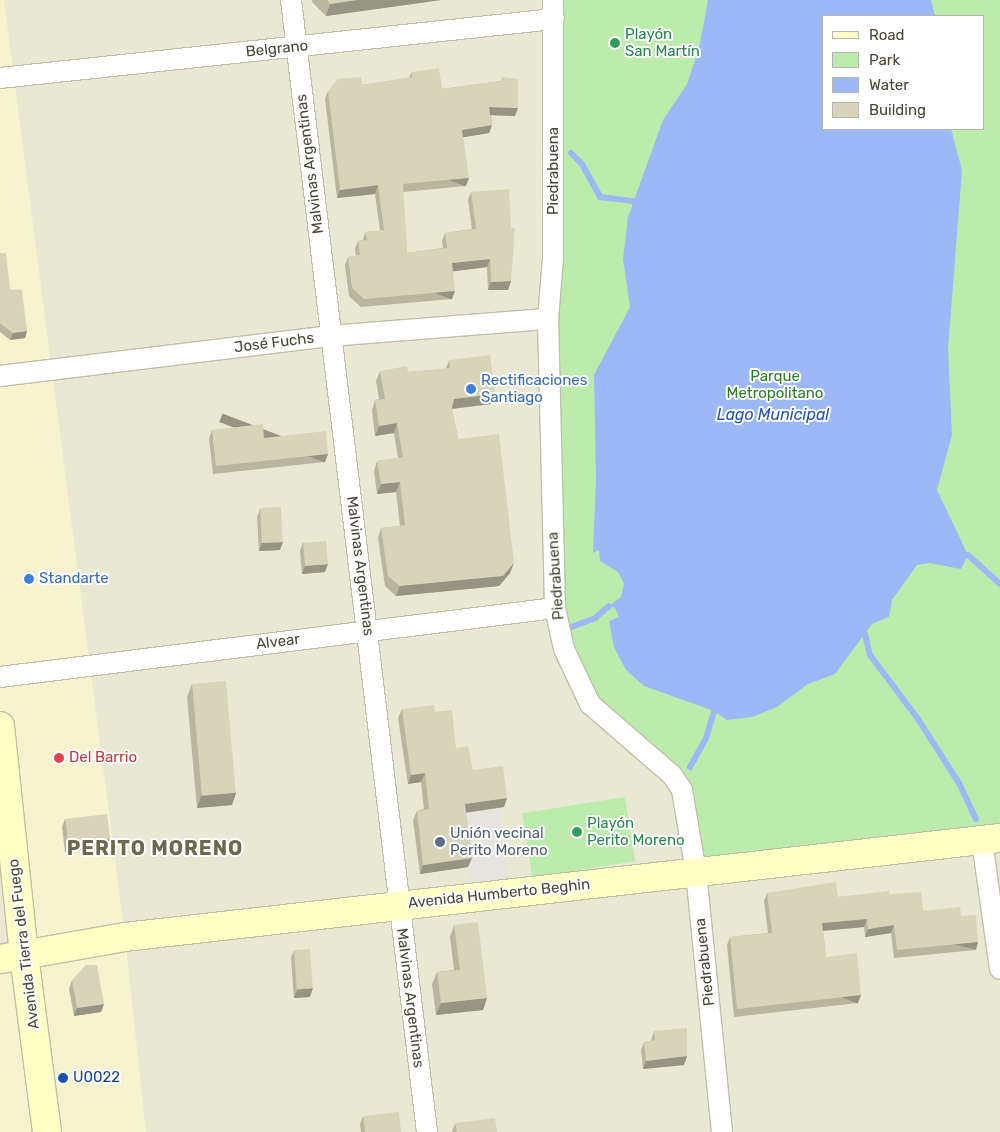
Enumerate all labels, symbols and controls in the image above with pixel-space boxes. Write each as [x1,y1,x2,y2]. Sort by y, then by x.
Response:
legend [822,15,985,130]
place label: Playón San Martín [625,25,700,60]
text: Road [869,26,905,44]
street label: Belgrano [245,37,309,61]
marker: Playón San Martín [609,37,621,49]
text: Park [869,51,900,69]
text: Water [869,76,909,94]
street label: Malvinas Argentinas [292,93,328,235]
text: Building [869,101,926,119]
street label: Piedrabuena [545,127,563,215]
street label: José Fuchs [233,329,315,357]
park label: Parque Metropolitano [727,367,823,402]
place label: Rectificaciones Santiago [481,371,587,406]
marker: Rectificaciones Santiago [465,383,477,395]
water label: Lago Municipal [717,405,829,425]
street label: Malvinas Argentinas [342,495,378,637]
street label: Piedrabuena [544,531,568,621]
place label: Standarte [39,570,109,588]
marker: Standarte [23,573,35,585]
street label: Alvear [255,630,301,654]
place label: Del Barrio [69,749,137,767]
marker: Del Barrio [53,752,65,764]
place label: Playón Perito Moreno [587,814,685,849]
place label: Unión vecinal Perito Moreno [450,824,548,859]
marker: Playón Perito Moreno [571,826,583,838]
district label: PERITO MORENO [65,836,245,860]
marker: Unión vecinal Perito Moreno [434,836,446,848]
street label: Avenida Tierra del Fuego [5,858,43,1030]
street label: Avenida Humberto Beghin [407,875,591,913]
street label: Piedrabuena [691,917,719,1007]
street label: Malvinas Argentinas [392,927,428,1069]
place label: U0022 [73,1069,120,1087]
marker: U0022 [57,1072,69,1084]

